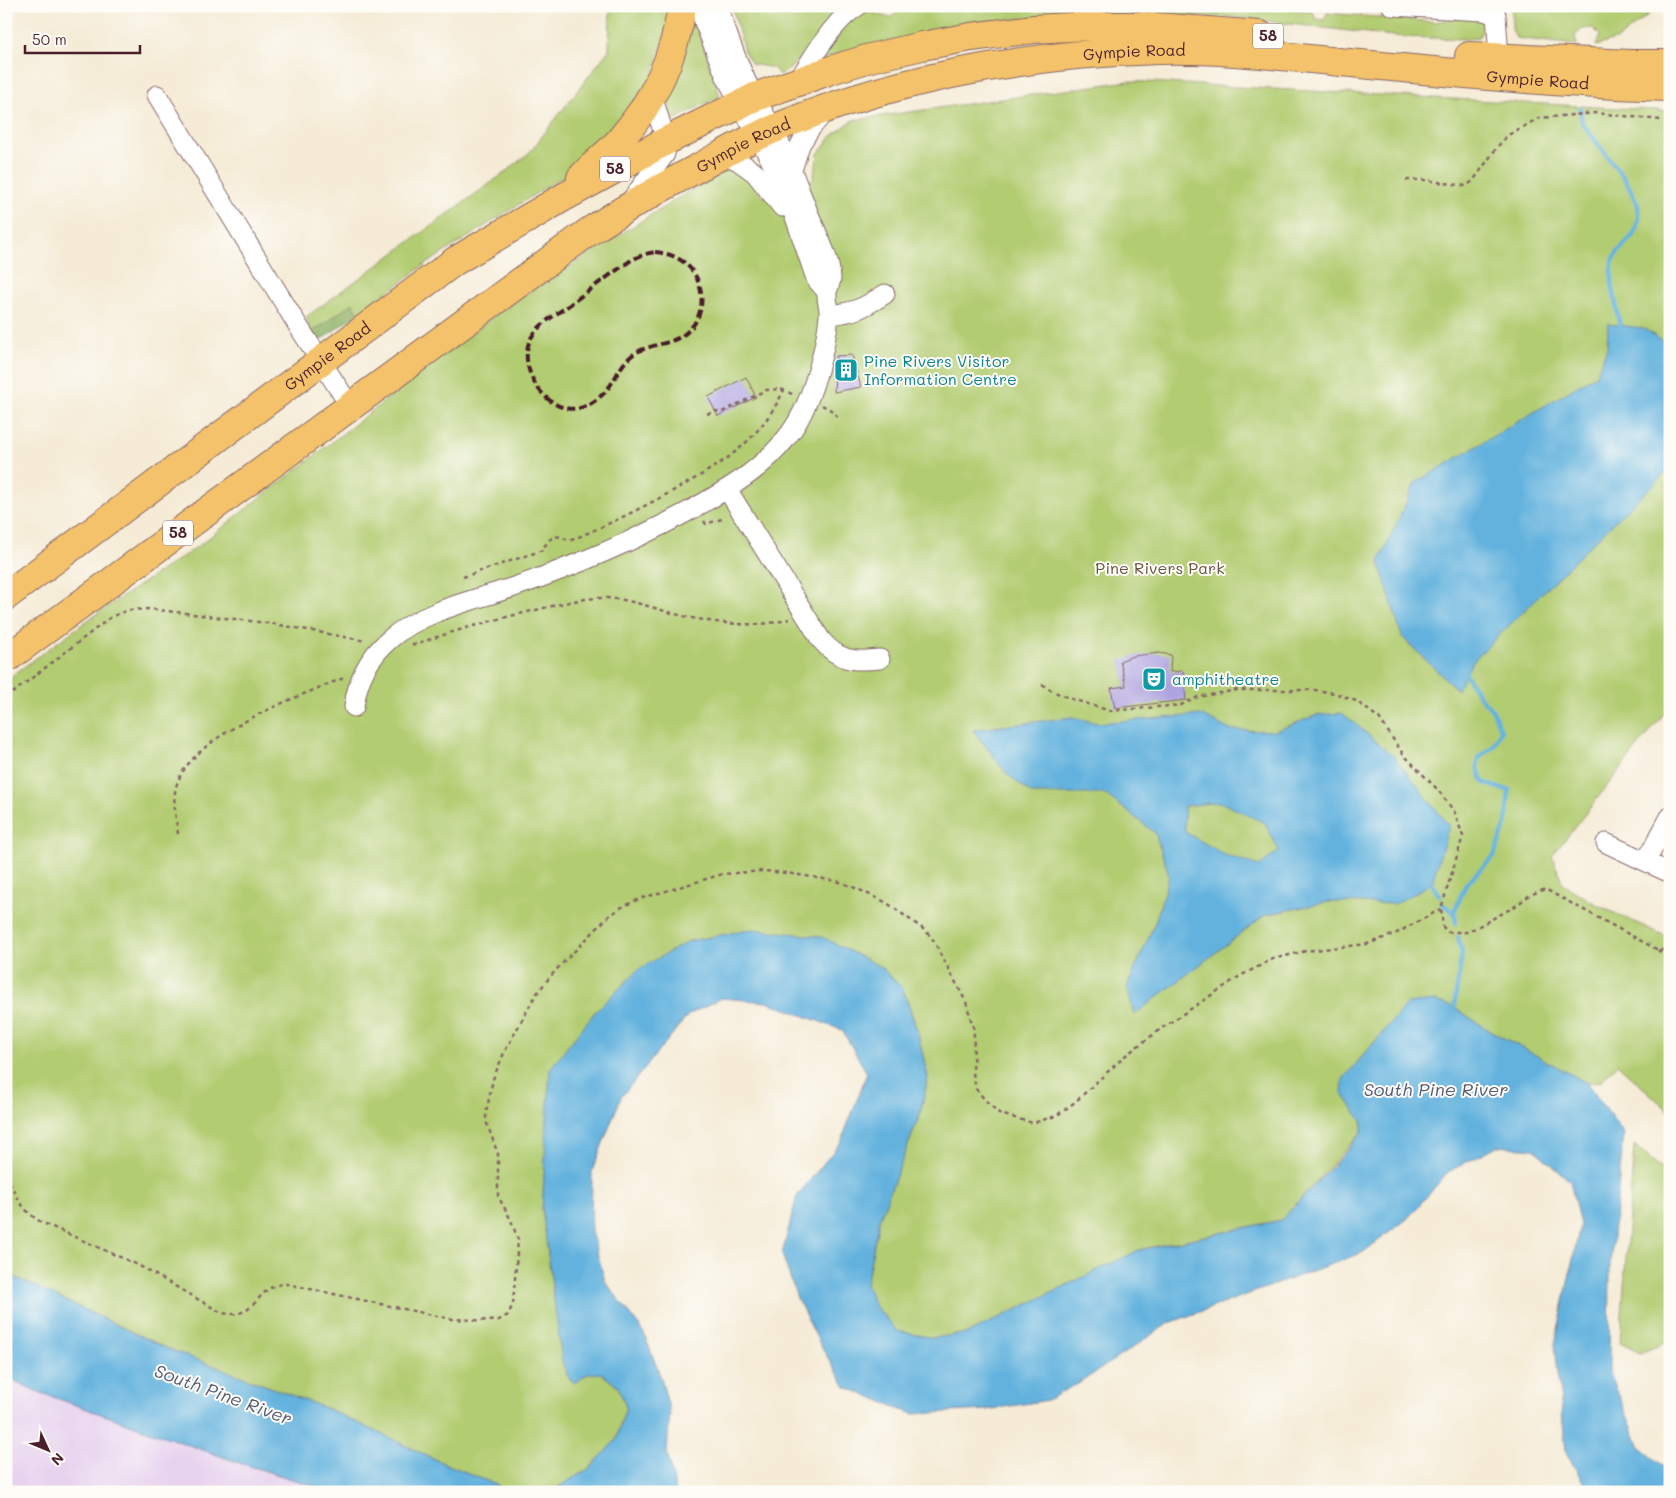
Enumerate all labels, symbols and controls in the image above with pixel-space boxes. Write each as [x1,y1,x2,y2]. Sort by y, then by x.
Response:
scale bar [25,22,140,54]
road number: 58 [1253,24,1283,48]
text: 50 m [32,29,67,49]
street label: Gympie Road [1082,39,1186,64]
street label: Gympie Road [1486,65,1590,93]
street label: Gympie Road [692,112,793,177]
road number: 58 [600,156,630,182]
street label: Gympie Road [280,317,375,395]
place label: Pine Rivers Visitor Information Centre [864,350,1017,389]
building icon: Pine Rivers Visitor Information Centre [833,357,859,383]
road number: 58 [163,520,193,546]
park label: Pine Rivers Park [1095,557,1225,578]
theatre icon: amphitheatre [1141,666,1167,692]
place label: amphitheatre [1172,668,1279,689]
water label: South Pine River [1364,1077,1508,1101]
water label: South Pine River [151,1358,295,1430]
north arrow [22,1426,72,1476]
text: N [47,1449,68,1470]

